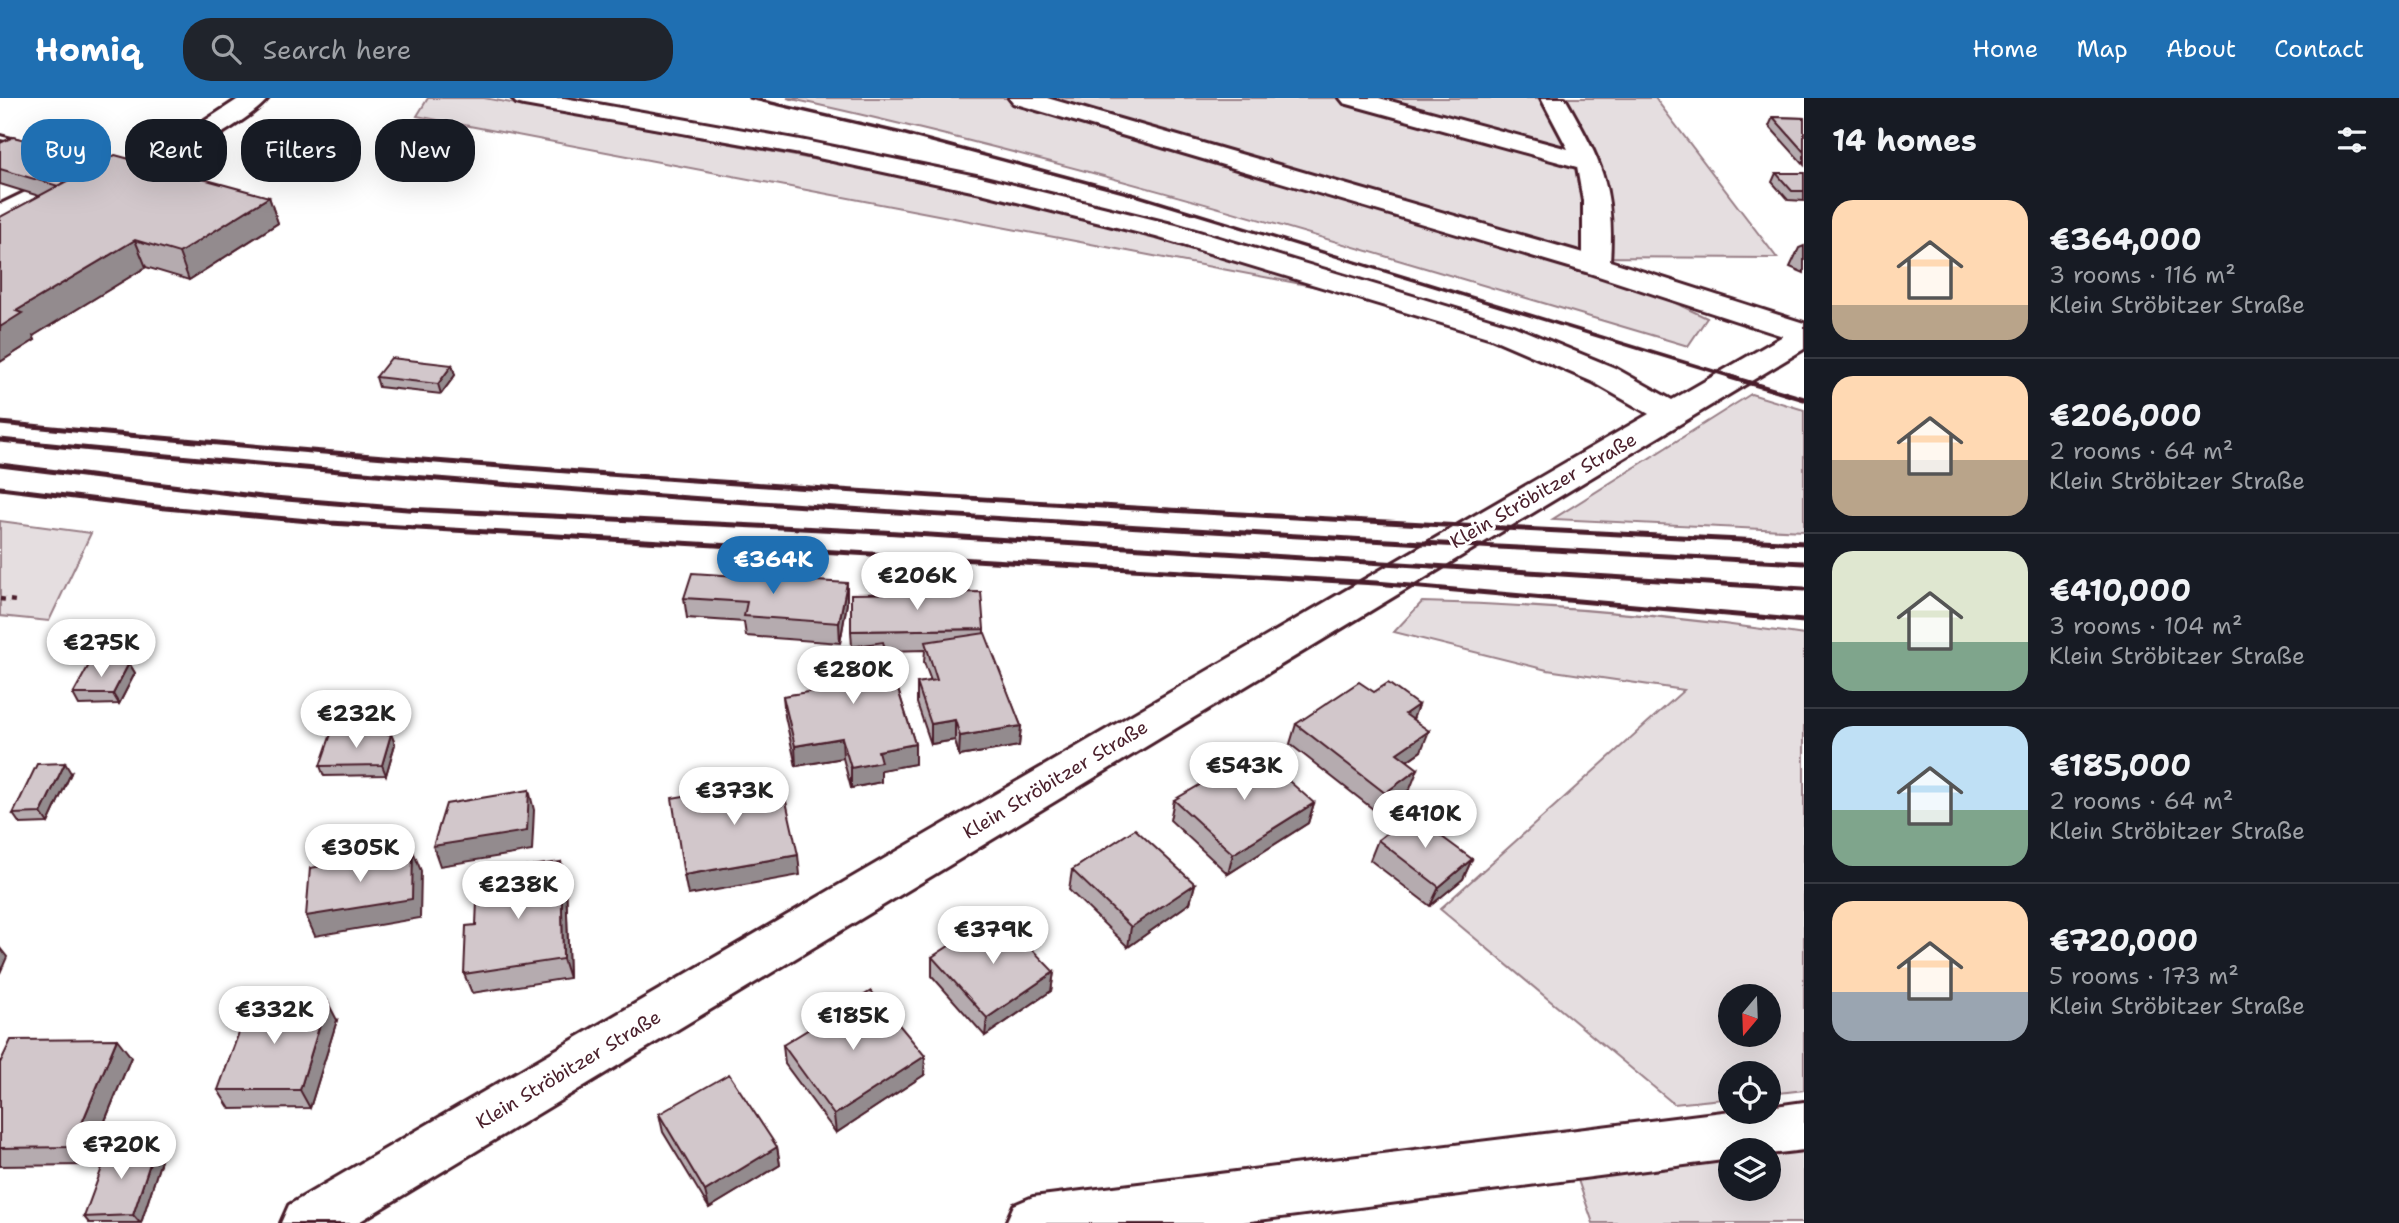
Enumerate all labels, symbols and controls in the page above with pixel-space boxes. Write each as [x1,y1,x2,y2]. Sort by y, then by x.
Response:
search box [183,18,673,81]
text: Homiq [35,27,141,72]
icon: search [207,30,245,68]
text: Search here [263,32,411,67]
text: Home [1972,33,2038,65]
text: Map [2076,33,2128,65]
text: About [2166,33,2236,65]
text: Contact [2274,33,2364,65]
chip: Buy [21,119,111,182]
chip: Rent [125,119,227,182]
chip: Filters [241,119,361,182]
chip: New [375,119,475,182]
text: 14 homes [1832,120,1977,161]
icon: filters [2333,121,2371,159]
text: €364,000 [2049,219,2202,260]
icon: home [1888,228,1972,312]
text: 3 rooms · 116 m² [2049,260,2236,290]
text: Klein Ströbitzer Straße [2049,290,2305,320]
text: €206,000 [2049,395,2202,436]
icon: home [1888,404,1972,488]
street label: Klein Ströbitzer Straße [1445,427,1641,554]
text: 2 rooms · 64 m² [2049,436,2233,466]
text: Klein Ströbitzer Straße [2049,466,2305,496]
pin: €364K [724,536,822,596]
text: €364K [733,544,813,574]
pin: €206K [868,552,966,612]
text: €206K [877,560,957,590]
text: €410,000 [2049,570,2191,611]
icon: home [1888,579,1972,663]
text: 3 rooms · 104 m² [2049,611,2242,641]
pin: €275K [52,620,150,679]
text: €275K [63,627,139,657]
text: Klein Ströbitzer Straße [2049,641,2305,671]
pin: €280K [804,646,902,706]
text: €280K [813,654,893,684]
pin: €232K [307,690,405,750]
text: €232K [317,698,395,728]
street label: Klein Ströbitzer Straße [958,714,1152,845]
pin: €543K [1195,742,1293,802]
text: €185,000 [2049,745,2191,786]
text: €543K [1205,750,1283,780]
icon: home [1888,754,1972,838]
pin: €373K [685,768,783,827]
text: €373K [695,775,773,805]
text: 2 rooms · 64 m² [2049,786,2233,816]
pin: €410K [1376,790,1474,850]
text: €410K [1389,798,1461,828]
text: Klein Ströbitzer Straße [2049,816,2305,846]
pin: €305K [311,824,409,884]
text: €305K [321,832,399,862]
pin: €238K [469,862,567,921]
text: €238K [478,869,558,899]
pin: €379K [944,906,1042,966]
text: €379K [954,914,1032,944]
text: €720,000 [2049,920,2198,961]
icon: home [1888,929,1972,1013]
text: 5 rooms · 173 m² [2049,961,2239,991]
north arrow [1718,984,1782,1046]
map controls [1718,984,1781,1201]
pin: €332K [225,986,323,1046]
text: Klein Ströbitzer Straße [2049,991,2305,1021]
pin: €185K [804,992,902,1052]
text: €332K [235,994,313,1024]
text: €185K [817,1000,889,1030]
street label: Klein Ströbitzer Straße [471,1004,665,1135]
button: locate [1718,1061,1781,1124]
pin: €720K [72,1122,170,1181]
text: €720K [82,1129,160,1159]
button: layers [1718,1138,1781,1201]

